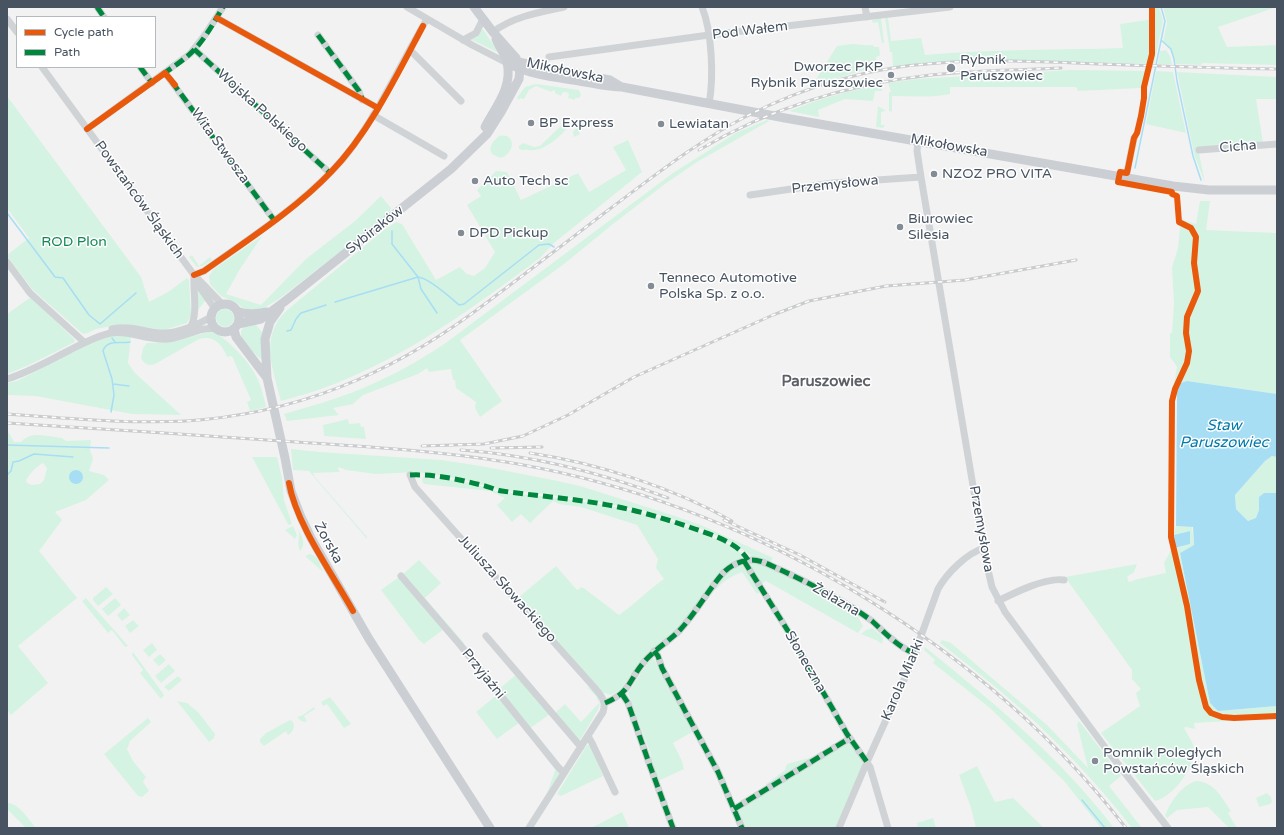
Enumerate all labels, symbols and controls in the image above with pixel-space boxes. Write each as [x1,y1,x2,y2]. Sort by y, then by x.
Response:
legend [16,16,156,68]
street label: Pod Wałem [711,18,789,44]
text: Cycle path [54,25,113,39]
text: Path [54,45,80,59]
place label: Rybnik Paruszowiec [960,52,1043,84]
street label: Mikołowska [525,55,605,87]
place label: Dworzec PKP Rybnik Paruszowiec [751,59,883,92]
marker: Rybnik Paruszowiec [945,62,957,74]
street label: Wojska Polskiego [213,66,311,156]
marker: Dworzec PKP Rybnik Paruszowiec [886,70,896,80]
street label: Wita Stwosza [187,105,253,187]
place label: BP Express [539,115,614,131]
place label: Lewiatan [669,116,729,132]
marker: BP Express [526,118,536,128]
marker: Lewiatan [656,119,666,129]
street label: Mikołowska [909,131,989,161]
street label: Cicha [1219,137,1257,157]
street label: Powstańców Śląskich [91,138,187,262]
place label: NZOZ PRO VITA [942,166,1052,182]
marker: NZOZ PRO VITA [929,169,939,179]
street label: Przemysłowa [791,172,879,198]
place label: Auto Tech sc [483,173,569,189]
marker: Auto Tech sc [470,176,480,186]
street label: Sybiraków [343,202,407,258]
place label: Biurowiec Silesia [908,211,973,244]
marker: Biurowiec Silesia [895,222,905,232]
place label: DPD Pickup [469,225,548,241]
marker: DPD Pickup [456,228,466,238]
park label: ROD Plon [41,234,107,250]
place label: Tenneco Automotive Polska Sp. z o.o. [659,270,797,302]
marker: Tenneco Automotive Polska Sp. z o.o. [646,281,656,291]
district label: Paruszowiec [782,373,870,391]
water label: Staw Paruszowiec [1180,417,1268,452]
street label: Przemysłowa [965,484,997,574]
street label: Żorska [310,519,346,567]
street label: Juliusza Słowackiego [454,532,560,646]
street label: Żelazna [809,580,863,620]
street label: Słoneczna [781,628,829,696]
street label: Karola Miarki [878,637,928,723]
street label: Przyjaźni [458,646,508,702]
place label: Pomnik Poległych Powstańców Śląskich [1103,745,1244,778]
marker: Pomnik Poległych Powstańców Śląskich [1090,756,1100,766]

